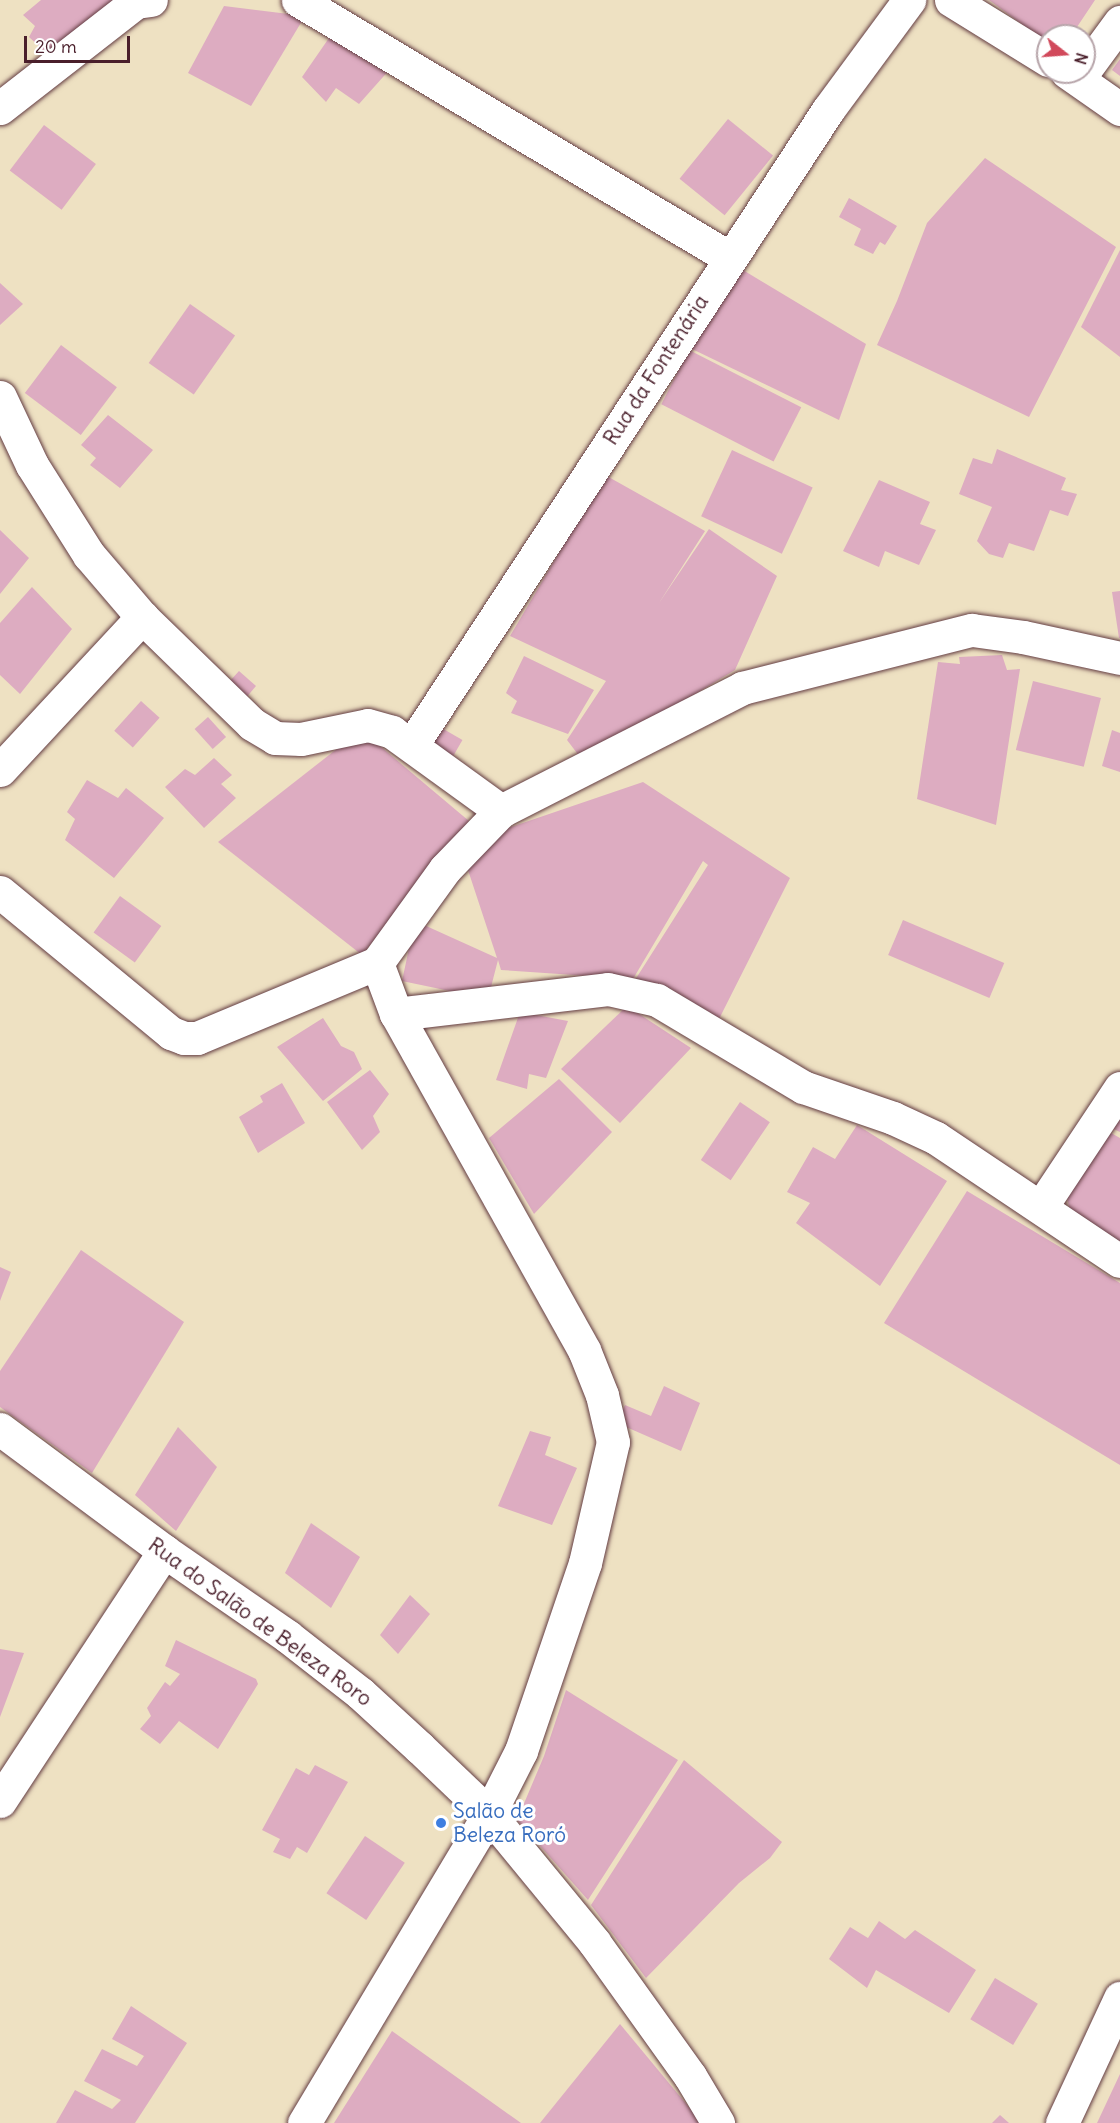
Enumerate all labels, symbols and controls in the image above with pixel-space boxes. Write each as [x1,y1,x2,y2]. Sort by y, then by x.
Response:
scale bar [27,24,134,62]
north arrow [1036,24,1096,84]
text: 20 m [35,35,77,58]
text: N [1070,50,1092,67]
street label: Rua da Fontenária [598,290,714,450]
street label: Rua do Salão de Beleza Roro [143,1532,377,1712]
place label: Salão de Beleza Roró [453,1798,566,1848]
marker: Salão de Beleza Roró [434,1816,448,1830]

